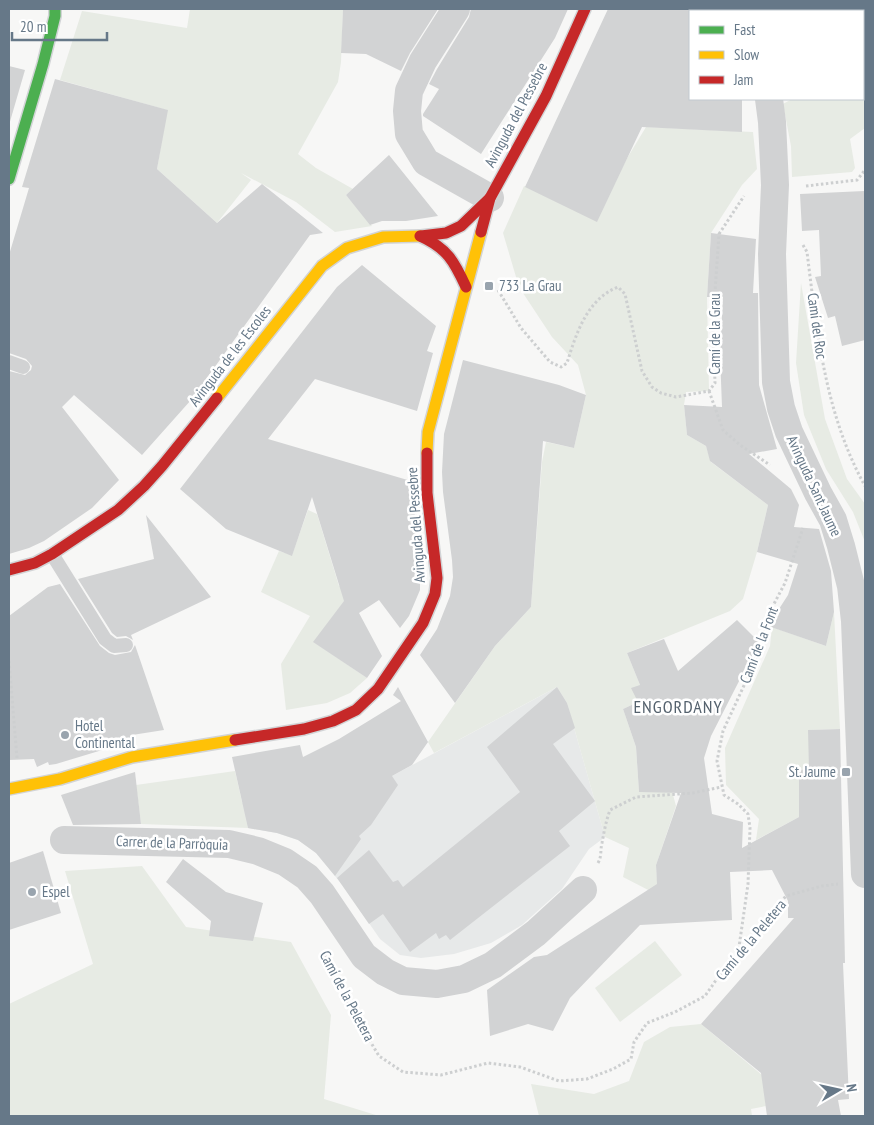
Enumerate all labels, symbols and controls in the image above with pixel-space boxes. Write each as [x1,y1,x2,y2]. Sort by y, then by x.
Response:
scale bar [12,10,108,42]
legend [689,10,864,100]
text: 20 m [20,17,46,36]
text: Fast [734,20,755,39]
text: Slow [734,45,759,64]
street label: Avinguda del Pessebre [480,59,551,170]
text: Jam [733,70,753,89]
place label: 733 La Grau [499,276,562,295]
marker: 733 La Grau [483,280,495,292]
street label: Camí del Roc [803,292,832,361]
street label: Camí de la Grau [705,293,724,375]
street label: Avinguda de les Escoles [184,302,275,410]
street label: Avinguda Sant Jaume [783,432,846,539]
street label: Avinguda del Pessebre [402,467,429,584]
street label: Camí de la Font [735,604,782,686]
district label: ENGORDANY [633,695,723,718]
place label: Hotel Continental [75,716,135,752]
marker: Hotel Continental [59,729,71,741]
place label: St. Jaume [789,762,836,781]
marker: St. Jaume [840,766,852,778]
street label: Carrer de la Parròquia [116,831,228,854]
place label: Espel [42,882,70,901]
marker: Espel [26,886,38,898]
street label: Camí de la Peletera [711,895,790,984]
street label: Camí de la Peletera [316,947,379,1044]
north arrow [814,1065,864,1115]
text: N [842,1083,861,1093]

